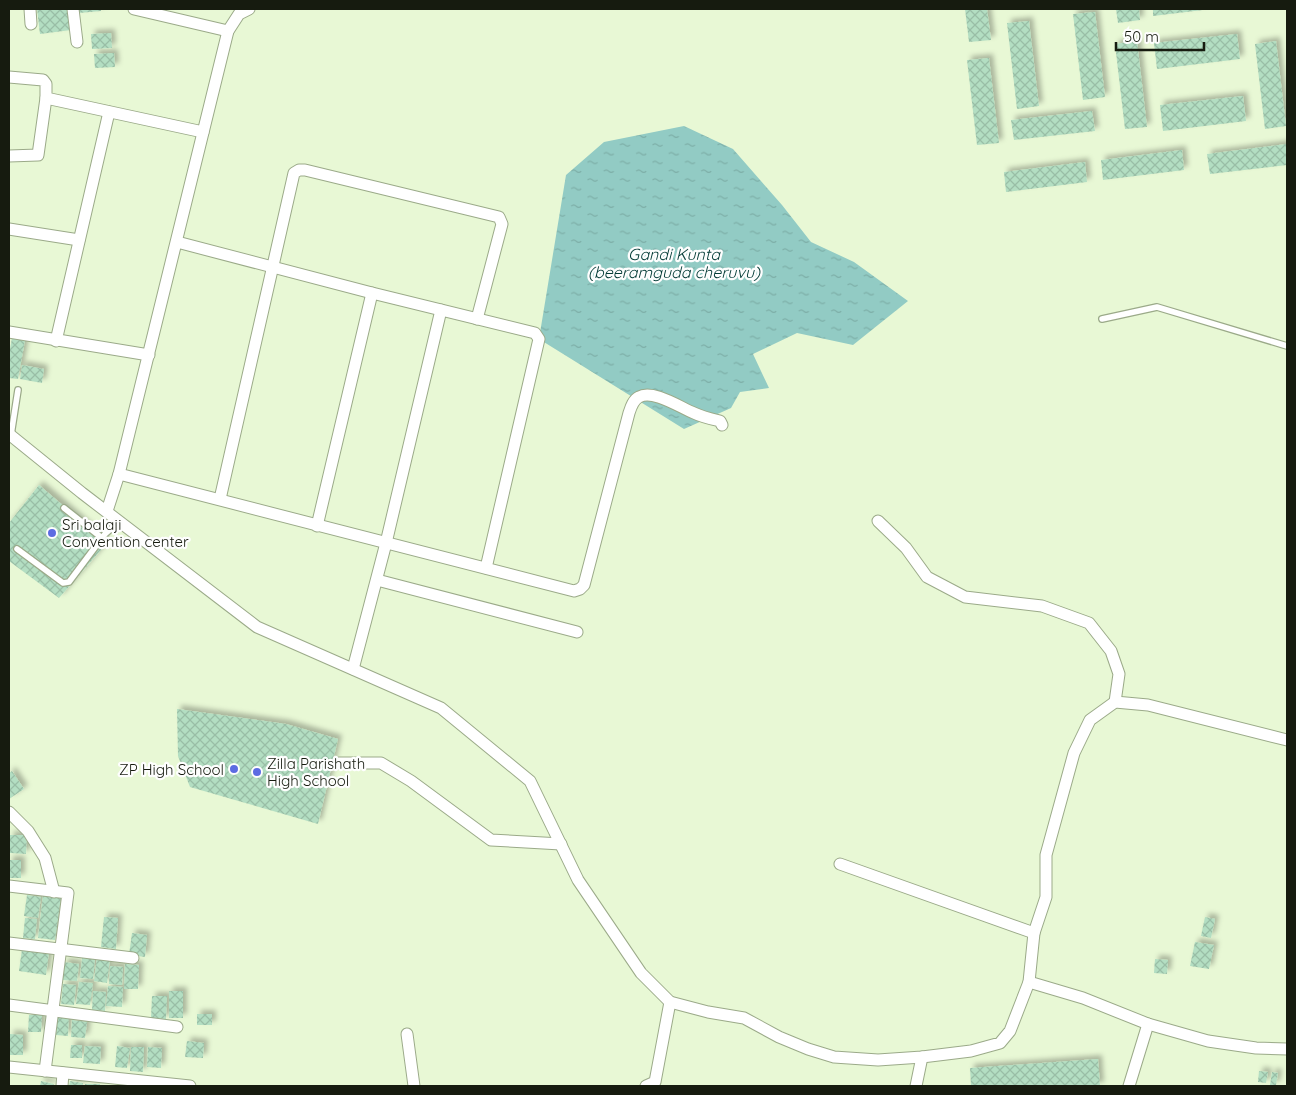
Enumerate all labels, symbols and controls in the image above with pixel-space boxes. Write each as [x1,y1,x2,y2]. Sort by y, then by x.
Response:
scale bar [1116,20,1204,52]
text: 50 m [1124,27,1159,46]
water label: Gandi Kunta (beeramguda cheruvu) [588,244,761,282]
place label: Sri balaji Convention center [62,515,189,551]
marker: Sri balaji Convention center [46,527,58,539]
place label: Zilla Parishath High School [267,754,365,790]
place label: ZP High School [119,760,224,779]
marker: ZP High School [228,763,240,775]
marker: Zilla Parishath High School [251,766,263,778]

